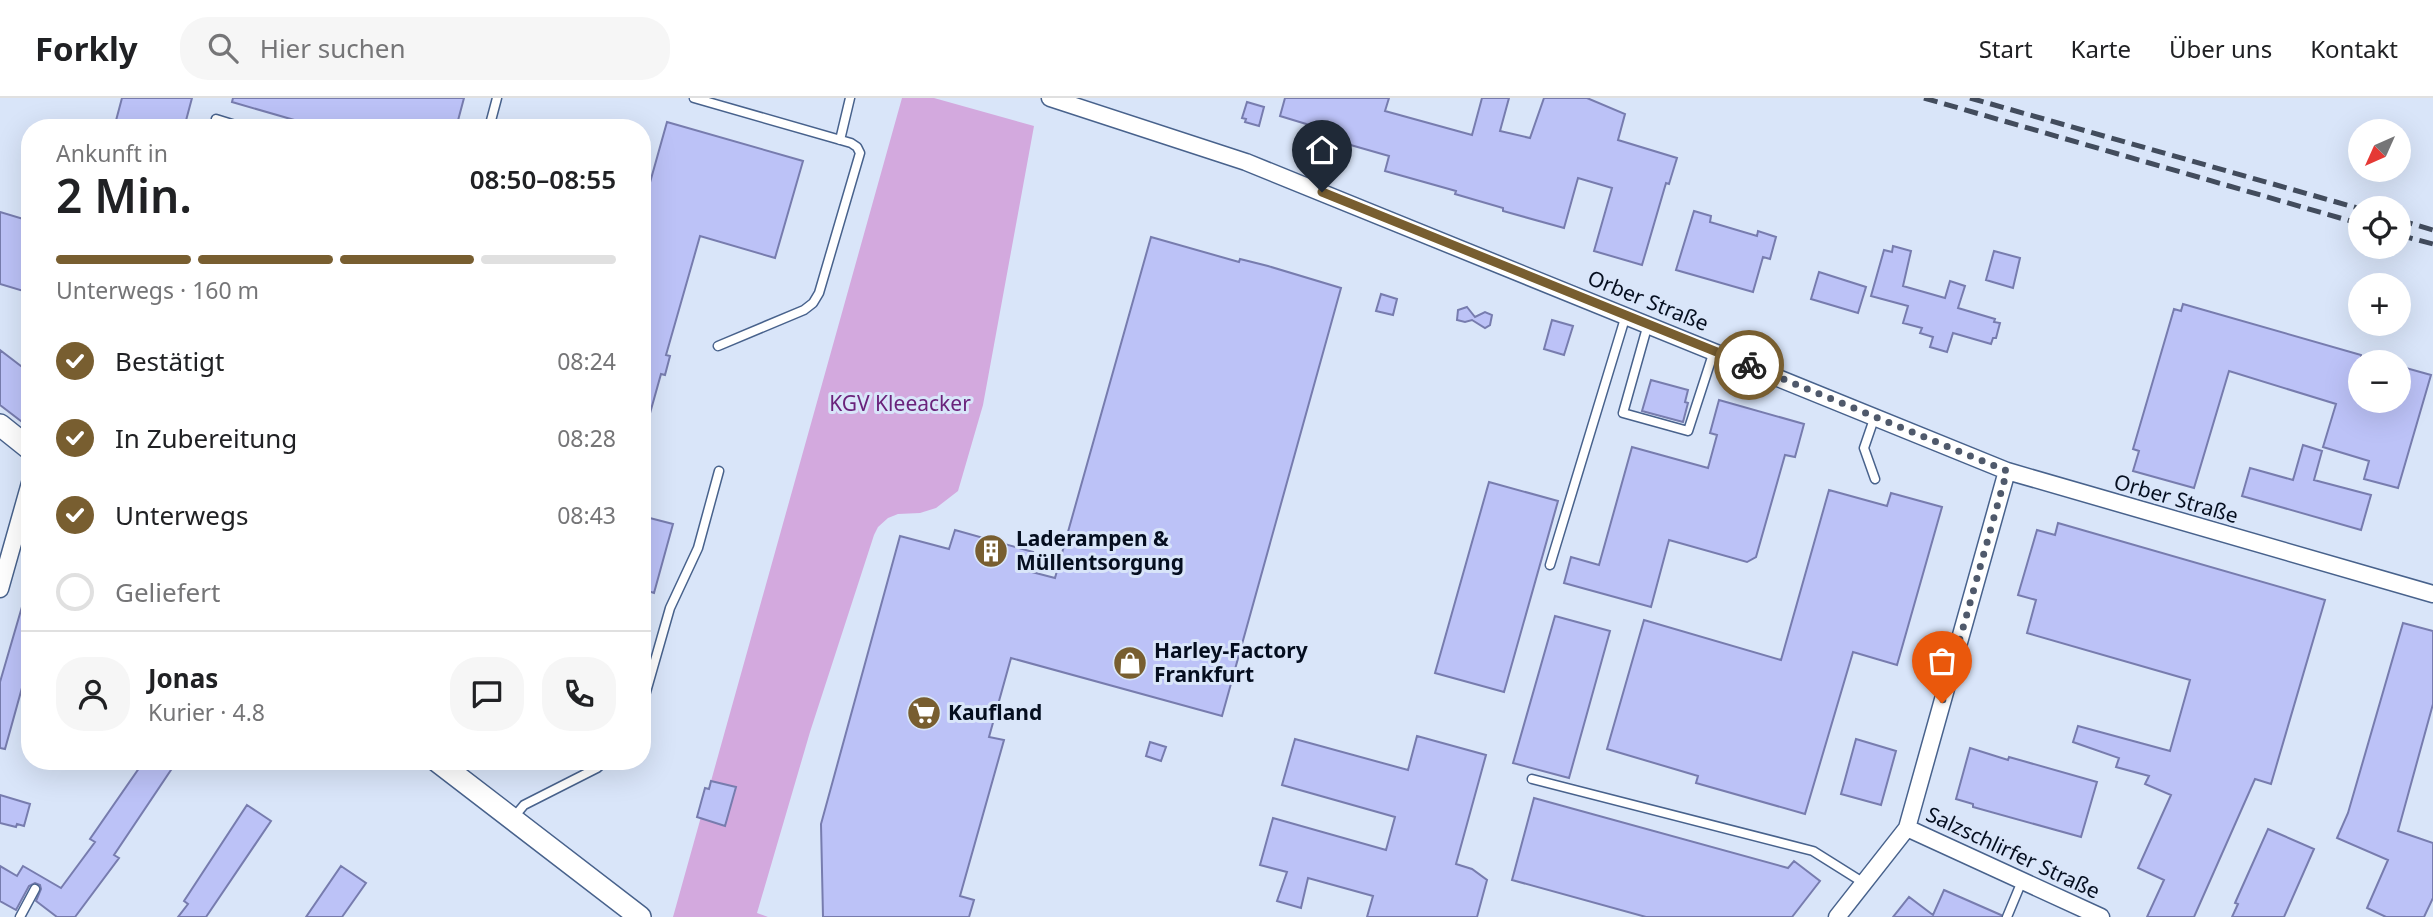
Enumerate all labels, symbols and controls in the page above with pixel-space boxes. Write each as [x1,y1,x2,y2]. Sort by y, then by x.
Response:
search box [180,17,670,80]
text: Forkly [35,26,138,71]
icon: search [204,29,242,67]
text: Hier suchen [260,30,406,66]
text: Start [1979,32,2033,65]
text: Karte [2071,32,2131,65]
text: Über uns [2169,32,2272,65]
text: Kontakt [2310,32,2398,65]
north arrow [2348,119,2412,182]
map controls [2348,119,2411,413]
pin [1292,120,1352,192]
icon: home [1303,131,1341,169]
text: Ankunft in [56,137,168,169]
text: 08:50–08:55 [470,161,616,197]
text: 2 Min. [56,164,192,226]
button: locate [2348,196,2411,259]
street label: Orber Straße [1584,263,1713,337]
button: + [2348,273,2411,336]
text: Unterwegs · 160 m [56,274,259,306]
courier [1714,330,1784,400]
icon: check [56,342,94,380]
text: Bestätigt [115,343,224,379]
text: 08:24 [557,345,616,377]
icon: bike [1730,346,1768,384]
button: − [2348,350,2411,413]
park label: KGV Kleeacker [829,389,971,417]
icon: check [56,419,94,457]
text: In Zubereitung [115,420,297,456]
text: 08:28 [557,422,616,454]
street label: Orber Straße [2111,467,2242,529]
icon: check [56,496,94,534]
text: Unterwegs [115,497,248,533]
text: 08:43 [557,499,616,531]
place label: Laderampen & Müllentsorgung [1016,524,1184,576]
building icon: Laderampen & Müllentsorgung [972,532,1010,570]
text: Geliefert [115,574,220,610]
pin [1912,631,1972,703]
place label: Harley-Factory Frankfurt [1154,636,1308,688]
icon: bag [1923,642,1961,680]
shop icon: Harley-Factory Frankfurt [1111,644,1149,682]
button: person [56,657,130,731]
button: chat [450,657,524,731]
button: phone [542,657,616,731]
text: Jonas [148,660,218,696]
supermarket icon: Kaufland [905,694,943,732]
text: Kurier · 4.8 [148,696,265,728]
place label: Kaufland [948,698,1042,726]
street label: Salzschlirfer Straße [1922,800,2105,905]

